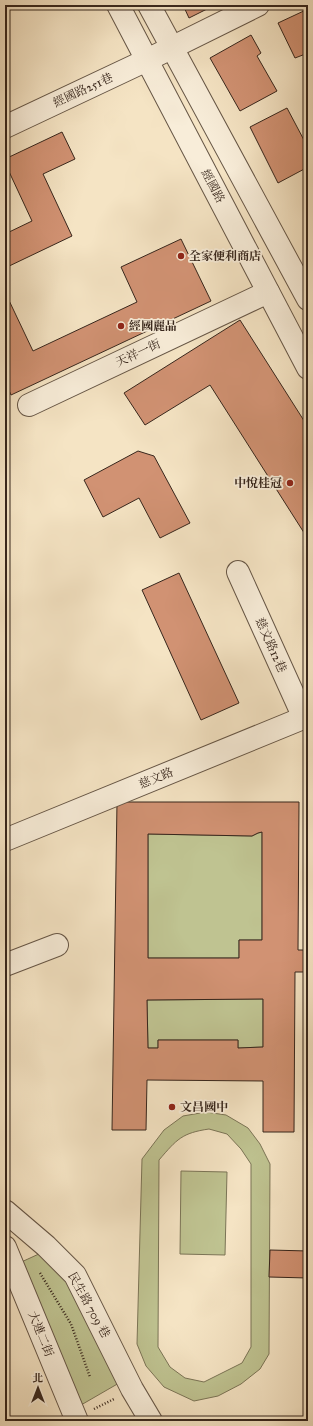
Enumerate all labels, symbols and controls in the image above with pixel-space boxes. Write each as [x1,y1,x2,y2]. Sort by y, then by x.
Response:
street label: 經國路251巷 [51,70,115,110]
street label: 經國路 [198,167,228,205]
place label: 全家便利商店 [189,249,261,263]
marker: 全家便利商店 [176,251,186,261]
place label: 經國麗品 [129,319,177,333]
marker: 經國麗品 [116,321,126,331]
street label: 天祥一街 [113,336,164,369]
place label: 中悅桂冠 [234,476,282,490]
marker: 中悅桂冠 [285,478,295,488]
street label: 慈文路12巷 [253,615,289,675]
street label: 慈文路 [137,765,175,791]
place label: 文昌國中 [180,1100,228,1114]
marker: 文昌國中 [167,1102,177,1112]
street label: 民生路 709 巷 [65,1270,113,1340]
street label: 大連二街 [26,1309,57,1360]
north arrow [18,1368,58,1408]
text: 北 [33,1372,44,1385]

